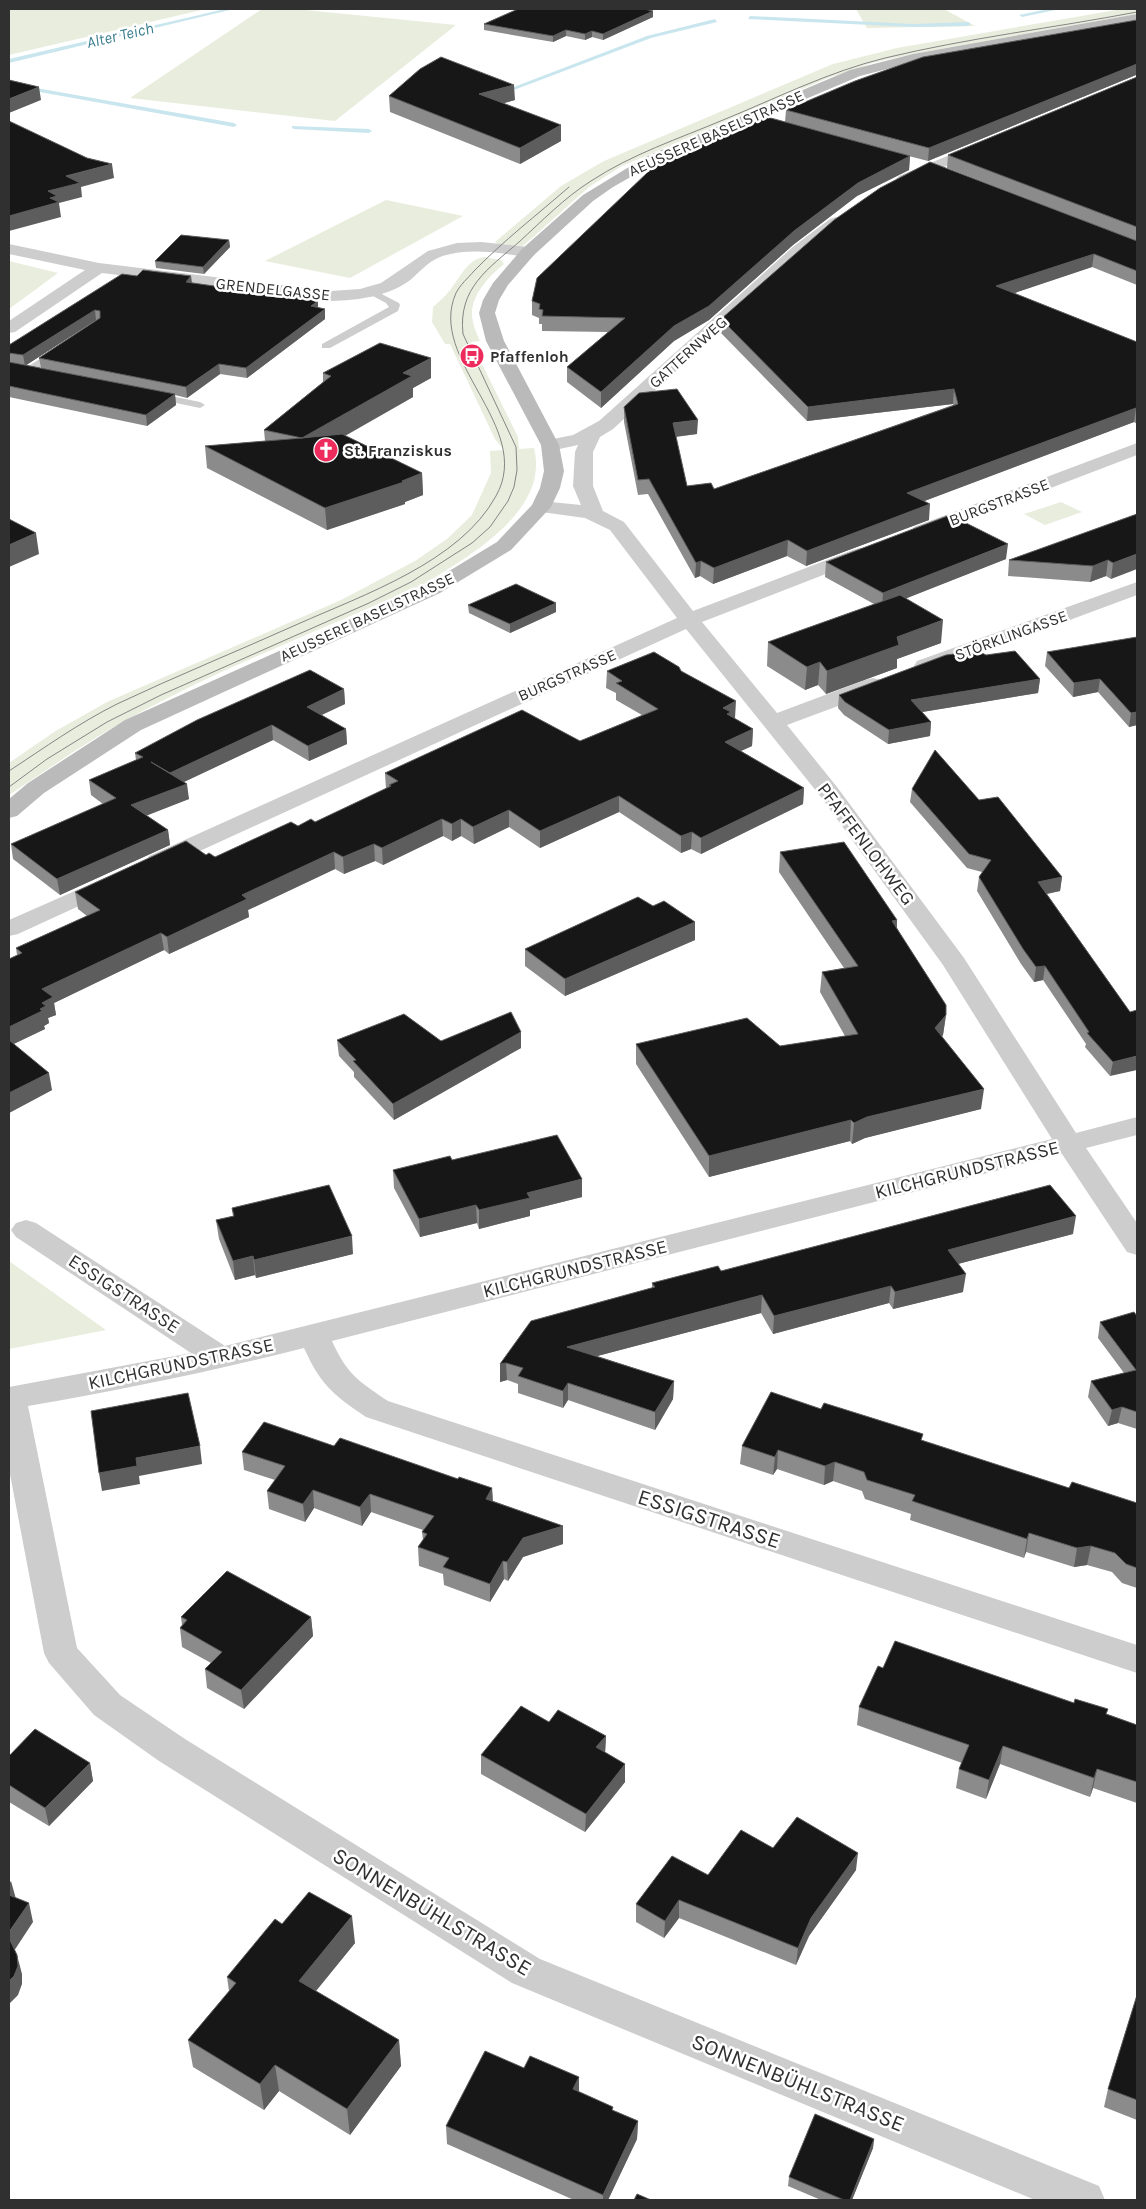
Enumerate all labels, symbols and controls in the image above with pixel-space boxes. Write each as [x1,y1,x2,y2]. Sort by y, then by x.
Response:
water label: Alter Teich [85,18,155,52]
street label: AEUSSERE BASELSTRASSE [625,86,807,180]
street label: GRENDELGASSE [215,274,331,304]
street label: GATTERNWEG [645,312,731,392]
bus stop icon: Pfaffenloh [459,343,485,369]
place label: Pfaffenloh [490,347,569,366]
church icon: St. Franziskus [313,437,339,463]
place label: St. Franziskus [344,441,452,460]
street label: BURGSTRASSE [946,474,1052,530]
street label: AEUSSERE BASELSTRASSE [277,568,457,666]
street label: STÖRKLINGASSE [952,606,1070,664]
street label: BURGSTRASSE [515,645,619,705]
street label: PFAFFENLOHWEG [813,778,919,910]
street label: KILCHGRUNDSTRASSE [873,1136,1061,1204]
street label: KILCHGRUNDSTRASSE [481,1235,669,1303]
street label: ESSIGSTRASSE [64,1250,184,1338]
street label: KILCHGRUNDSTRASSE [86,1334,276,1394]
street label: ESSIGSTRASSE [634,1484,784,1554]
street label: SONNENBÜHLSTRASSE [328,1842,536,1982]
street label: SONNENBÜHLSTRASSE [688,2028,908,2138]

